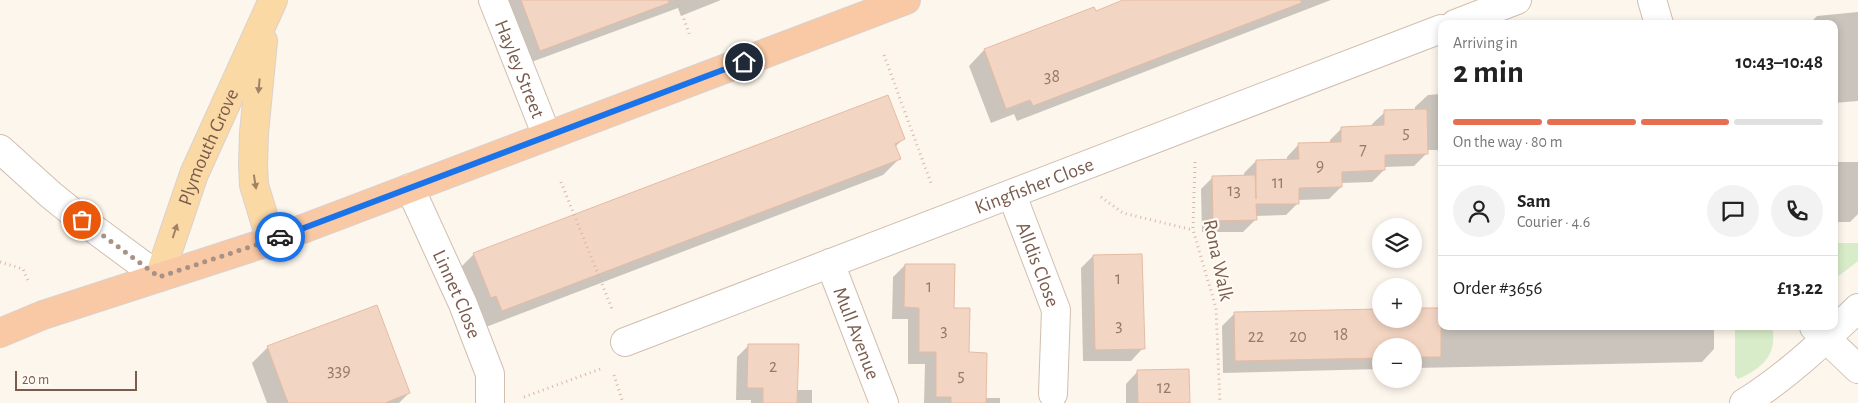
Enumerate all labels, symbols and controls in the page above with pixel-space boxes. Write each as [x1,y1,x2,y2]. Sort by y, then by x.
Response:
street label: Hayley Street [491,17,548,122]
text: Arriving in [1453,35,1518,51]
pin [723,41,765,83]
icon: home [730,48,758,76]
text: 10:43–10:48 [1735,53,1823,72]
text: 2 min [1453,56,1524,88]
house number: 38 [1044,68,1060,86]
one-way arrow [254,78,262,94]
street label: Plymouth Grove [175,86,242,208]
house number: 5 [1402,124,1410,142]
text: On the way · 80 m [1453,134,1562,150]
house number: 7 [1359,141,1367,159]
street label: Kingfisher Close [972,154,1097,218]
house number: 9 [1316,157,1324,175]
one-way arrow [251,174,259,190]
house number: 11 [1272,174,1284,192]
house number: 13 [1227,182,1241,200]
button: person [1453,185,1505,237]
button: chat [1707,185,1759,237]
button: phone [1771,185,1823,237]
text: Sam [1517,192,1551,211]
pin [61,199,103,241]
icon: bag [68,206,96,234]
courier [255,212,305,262]
text: Courier · 4.6 [1517,214,1590,230]
street label: Rona Walk [1200,218,1236,303]
map controls [1372,218,1422,388]
button: layers [1372,218,1422,268]
street label: Alldis Close [1012,219,1063,310]
one-way arrow [171,223,179,238]
icon: car [266,223,294,251]
street label: Linnet Close [429,247,484,341]
house number: 1 [1115,270,1121,288]
house number: 1 [926,278,932,296]
button: + [1372,278,1422,328]
text: Order #3656 [1453,279,1543,298]
text: £13.22 [1777,279,1823,298]
street label: Mull Avenue [829,284,883,382]
house number: 3 [1115,317,1123,335]
house number: 3 [940,322,948,340]
house number: 18 [1334,326,1348,344]
house number: 22 [1248,328,1264,346]
house number: 20 [1289,328,1307,346]
button: − [1372,338,1422,388]
house number: 2 [769,358,777,376]
house number: 339 [327,362,351,380]
house number: 5 [957,367,965,385]
scale bar [15,368,138,391]
text: 20 m [22,373,49,387]
house number: 12 [1157,379,1171,397]

